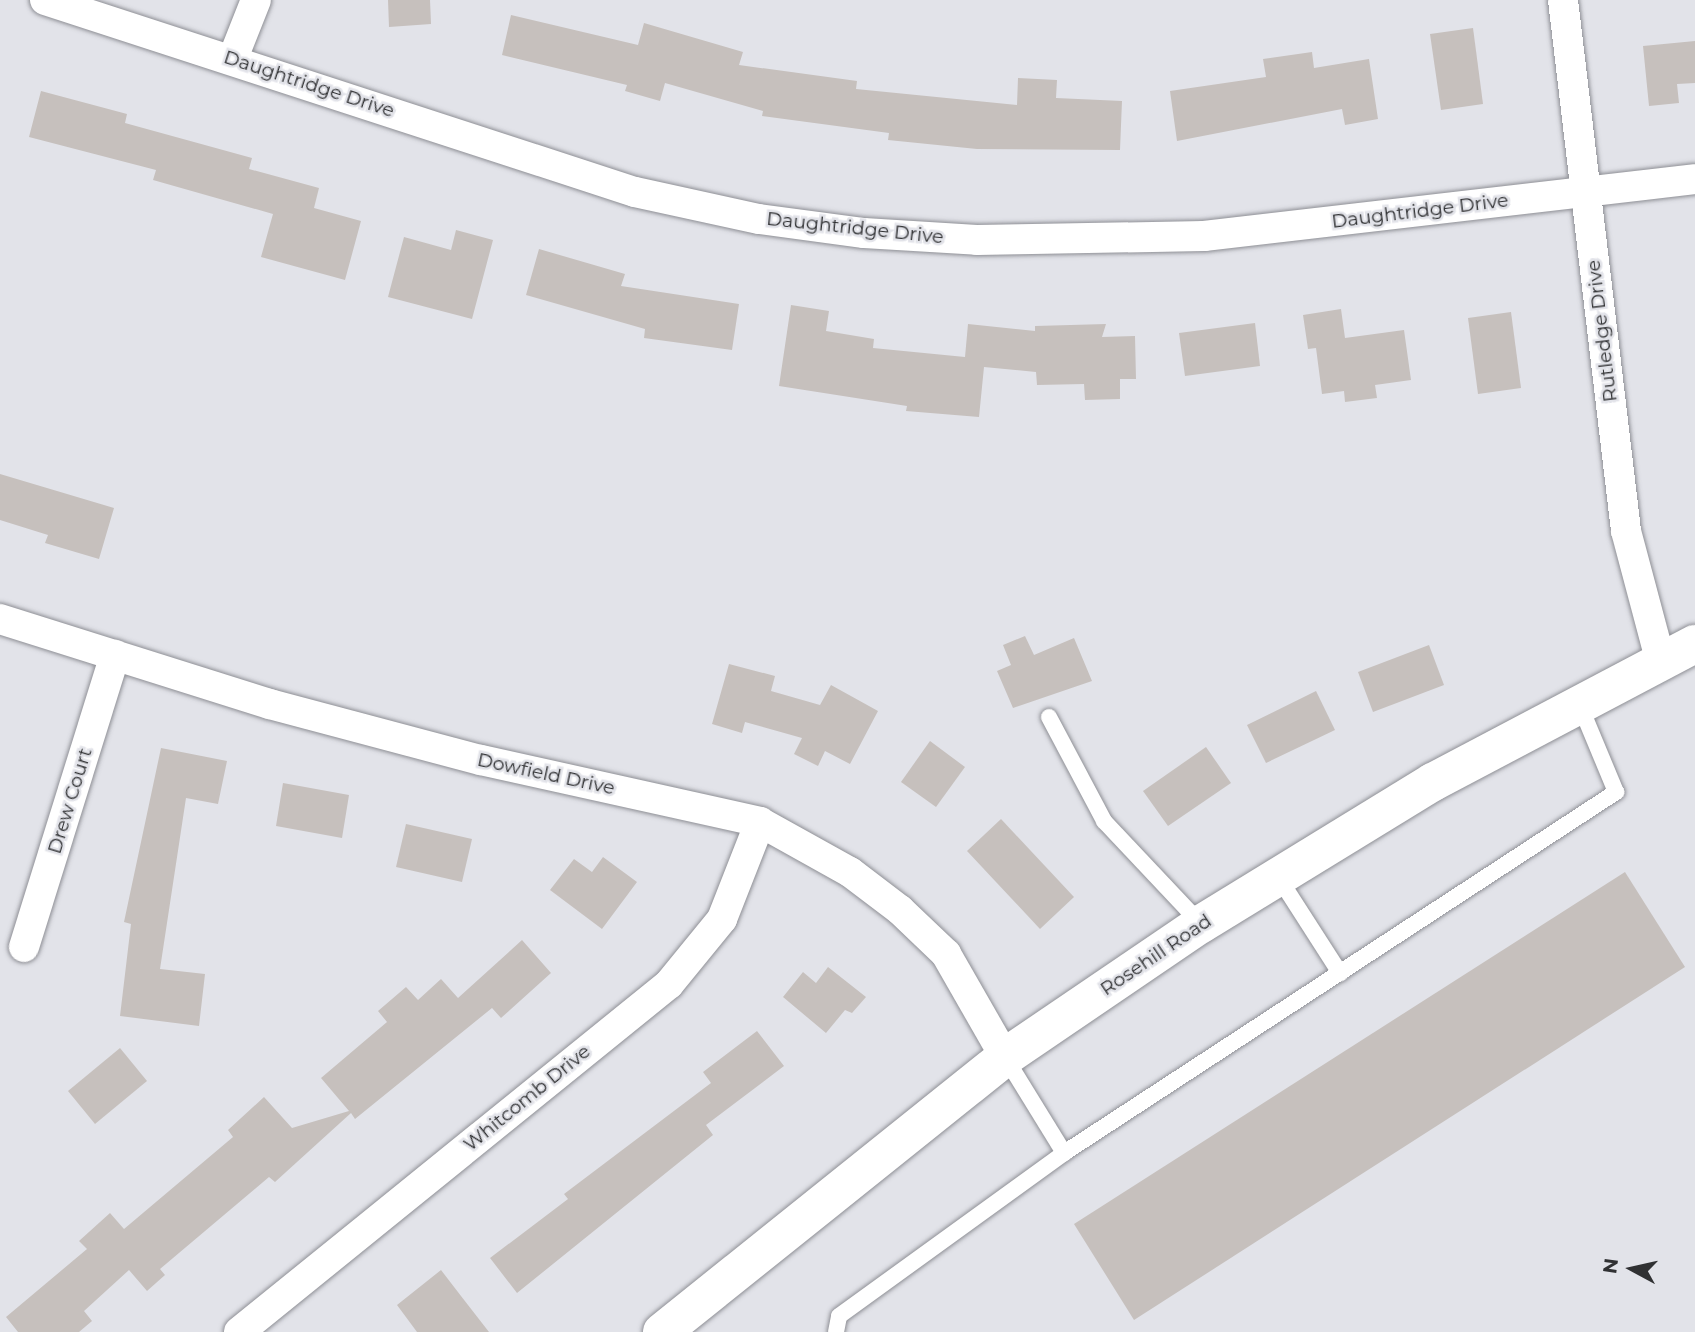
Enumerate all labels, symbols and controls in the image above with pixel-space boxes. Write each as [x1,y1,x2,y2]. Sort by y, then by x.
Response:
street label: Daughtridge Drive [221,46,397,122]
street label: Daughtridge Drive [1330,189,1510,233]
street label: Daughtridge Drive [765,207,945,249]
street label: Rutledge Drive [1582,259,1622,403]
street label: Drew Court [43,745,97,857]
street label: Dowfield Drive [475,748,617,800]
street label: Rosehill Road [1096,909,1216,1001]
street label: Whitcomb Drive [459,1040,595,1156]
north arrow [1597,1234,1667,1304]
text: N [1598,1257,1623,1275]

